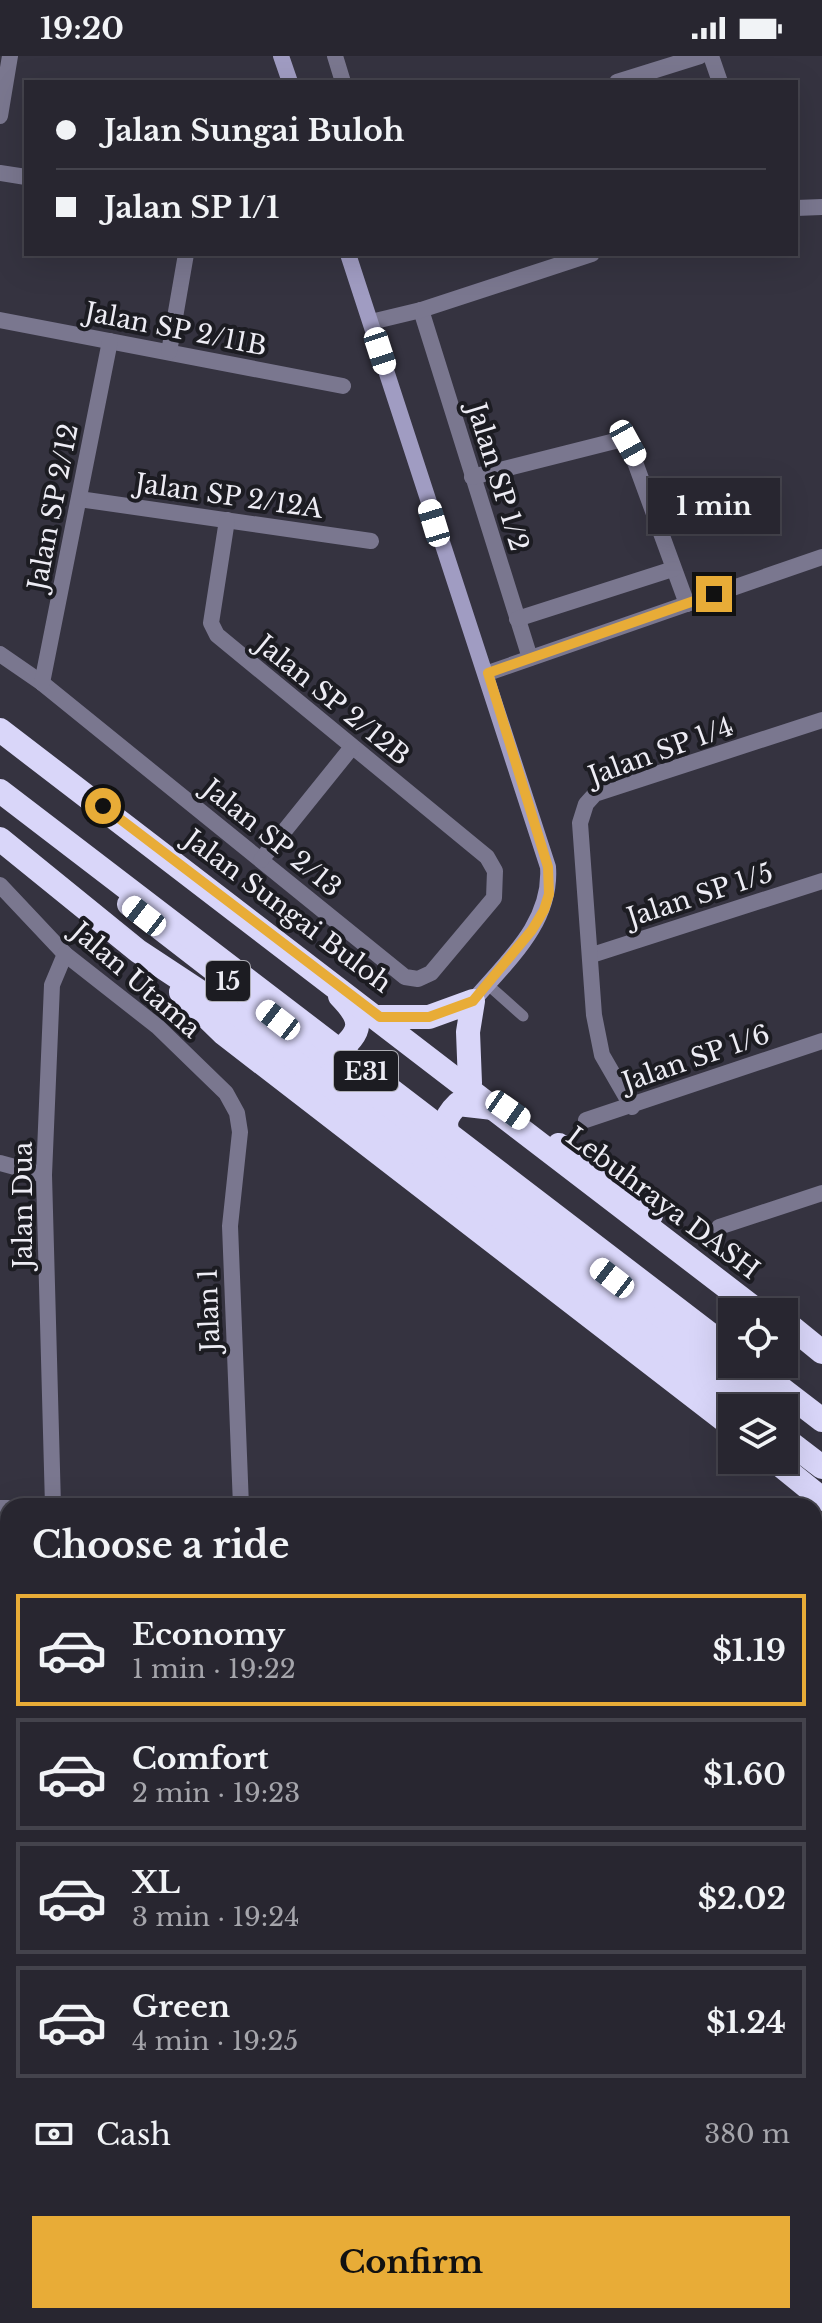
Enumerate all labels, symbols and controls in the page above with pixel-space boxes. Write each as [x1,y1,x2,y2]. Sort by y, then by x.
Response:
text: 19:20 [40,10,124,47]
text: Jalan Sungai Buloh [104,112,404,149]
text: Jalan SP 1/1 [104,189,279,226]
street label: Jalan SP 2/11B [79,295,270,362]
car [361,324,399,378]
street label: Jalan SP 1/2 [459,396,536,555]
car [606,416,650,470]
street label: Jalan SP 2/12 [21,421,85,596]
street label: Jalan SP 2/12A [130,467,326,525]
callout: 1 min [648,478,780,534]
text: 1 min [676,490,752,522]
car [416,497,452,549]
route end [696,576,732,612]
street label: Jalan SP 2/12B [247,626,416,772]
street label: Jalan SP 1/4 [581,710,738,793]
street label: Jalan SP 2/13 [194,771,348,904]
route start [85,788,121,824]
street label: Jalan Sungai Buloh [176,821,398,999]
street label: Jalan SP 1/5 [620,856,777,935]
car [118,892,170,940]
street label: Jalan Utama [63,913,207,1045]
road number: 15 [206,961,250,1001]
car [252,996,304,1044]
street label: Jalan SP 1/6 [615,1018,774,1099]
road number: E31 [334,1051,398,1091]
car [481,1086,535,1134]
street label: Lebuhraya DASH [560,1120,766,1286]
street label: Jalan Dua [7,1141,39,1271]
car [586,1254,638,1302]
street label: Jalan 1 [192,1268,227,1355]
map controls [718,1298,798,1474]
button: locate [718,1298,798,1378]
button: layers [718,1394,798,1474]
text: Choose a ride [32,1523,289,1568]
icon: car [36,1614,108,1686]
text: Economy [132,1616,285,1653]
text: $1.19 [713,1632,786,1669]
text: 1 min · 19:22 [132,1653,296,1685]
icon: car [36,1738,108,1810]
text: Comfort [132,1740,269,1777]
text: $1.60 [703,1756,786,1793]
text: 2 min · 19:23 [132,1777,300,1809]
icon: car [36,1862,108,1934]
text: XL [132,1864,180,1901]
text: $2.02 [698,1880,786,1917]
text: 3 min · 19:24 [132,1901,299,1933]
icon: car [36,1986,108,2058]
text: Green [132,1988,230,2025]
text: $1.24 [706,2004,786,2041]
text: 4 min · 19:25 [132,2025,298,2057]
icon: cash [32,2112,76,2156]
text: Cash [96,2116,171,2153]
text: 380 m [704,2118,790,2150]
button: Confirm [32,2216,790,2308]

